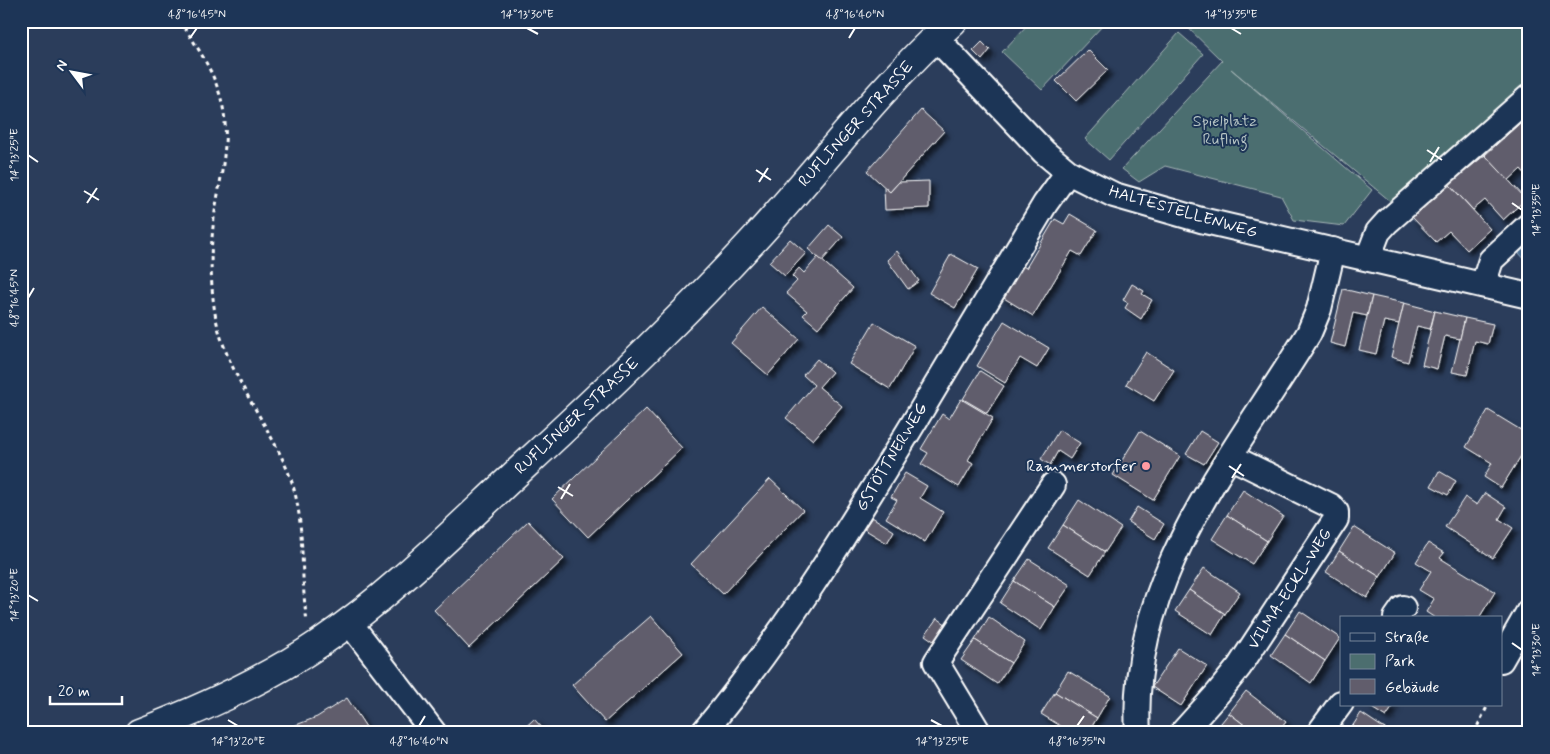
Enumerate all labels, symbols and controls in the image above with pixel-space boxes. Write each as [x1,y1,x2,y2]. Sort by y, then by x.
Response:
text: 48°16'45"N [168,7,226,23]
text: 14°13'30"E [500,7,554,23]
text: 48°16'40"N [826,7,884,23]
text: 14°13'35"E [1205,7,1257,23]
north arrow [48,48,98,98]
text: N [52,57,72,74]
street label: RUFLINGER STRASSE [794,57,918,191]
park label: Spielplatz Rufling [1193,111,1257,151]
text: 14°13'25"E [7,128,23,182]
street label: HALTESTELLENWEG [1106,181,1260,243]
text: 14°13'35"E [1529,184,1545,236]
text: 48°16'45"N [7,269,23,327]
street label: RUFLINGER STRASSE [510,353,644,479]
street label: GSTÖTTNERWEG [851,399,933,515]
place label: Rammerstorfer [1026,456,1137,477]
marker: Rammerstorfer [1140,460,1152,472]
street label: VILMA-ECKL-WEG [1243,524,1337,653]
text: 14°13'20"E [7,568,23,622]
legend [1340,616,1502,706]
text: 14°13'30"E [1529,623,1545,677]
text: Straße [1385,628,1429,648]
text: Park [1385,652,1415,672]
scale bar [50,674,122,706]
text: Gebäude [1385,678,1439,698]
text: 20 m [58,682,90,702]
text: 14°13'20"E [211,734,265,750]
text: 48°16'40"N [390,734,448,750]
text: 14°13'25"E [915,734,969,750]
text: 48°16'35"N [1049,734,1105,750]

